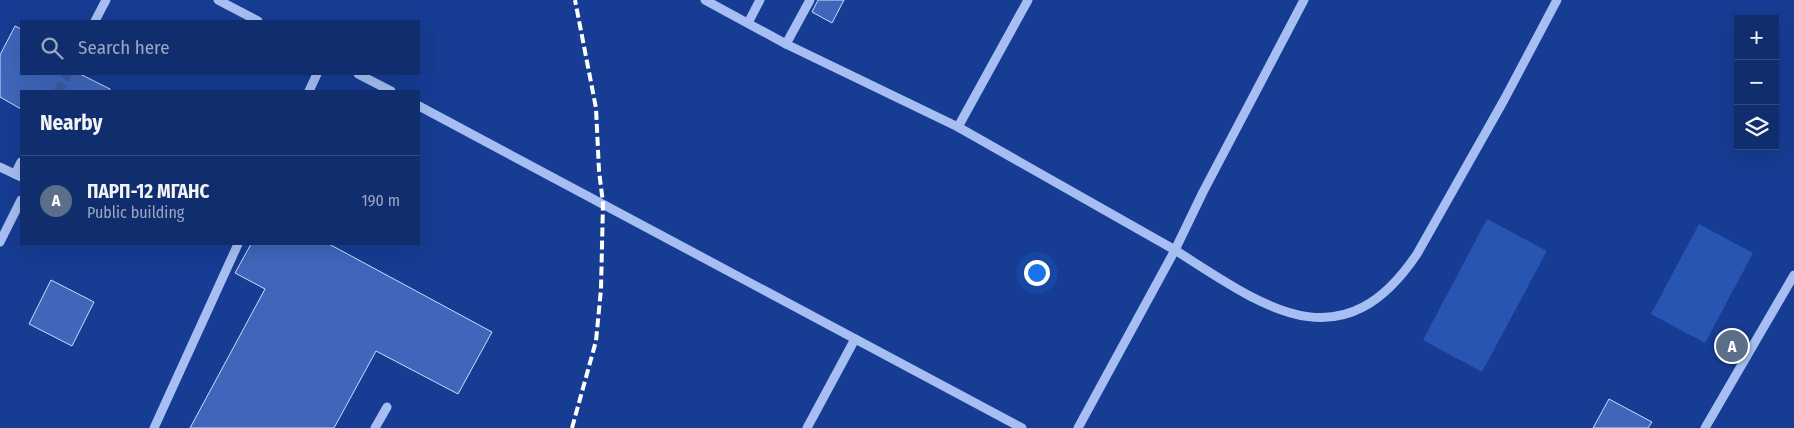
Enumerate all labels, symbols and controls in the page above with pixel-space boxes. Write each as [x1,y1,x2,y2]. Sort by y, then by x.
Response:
map controls [1734,15,1779,150]
button: + [1734,15,1779,60]
search box [20,20,420,75]
icon: search [38,34,66,62]
text: Search here [78,36,170,59]
button: − [1734,60,1779,105]
button: layers [1734,105,1779,150]
text: Nearby [40,110,102,136]
text: ПАРП-12 МГАНС [87,180,209,203]
text: A [52,191,60,210]
text: 190 m [362,191,400,210]
text: Public building [87,203,184,222]
your location [1024,260,1050,286]
pin: A [1716,327,1748,365]

